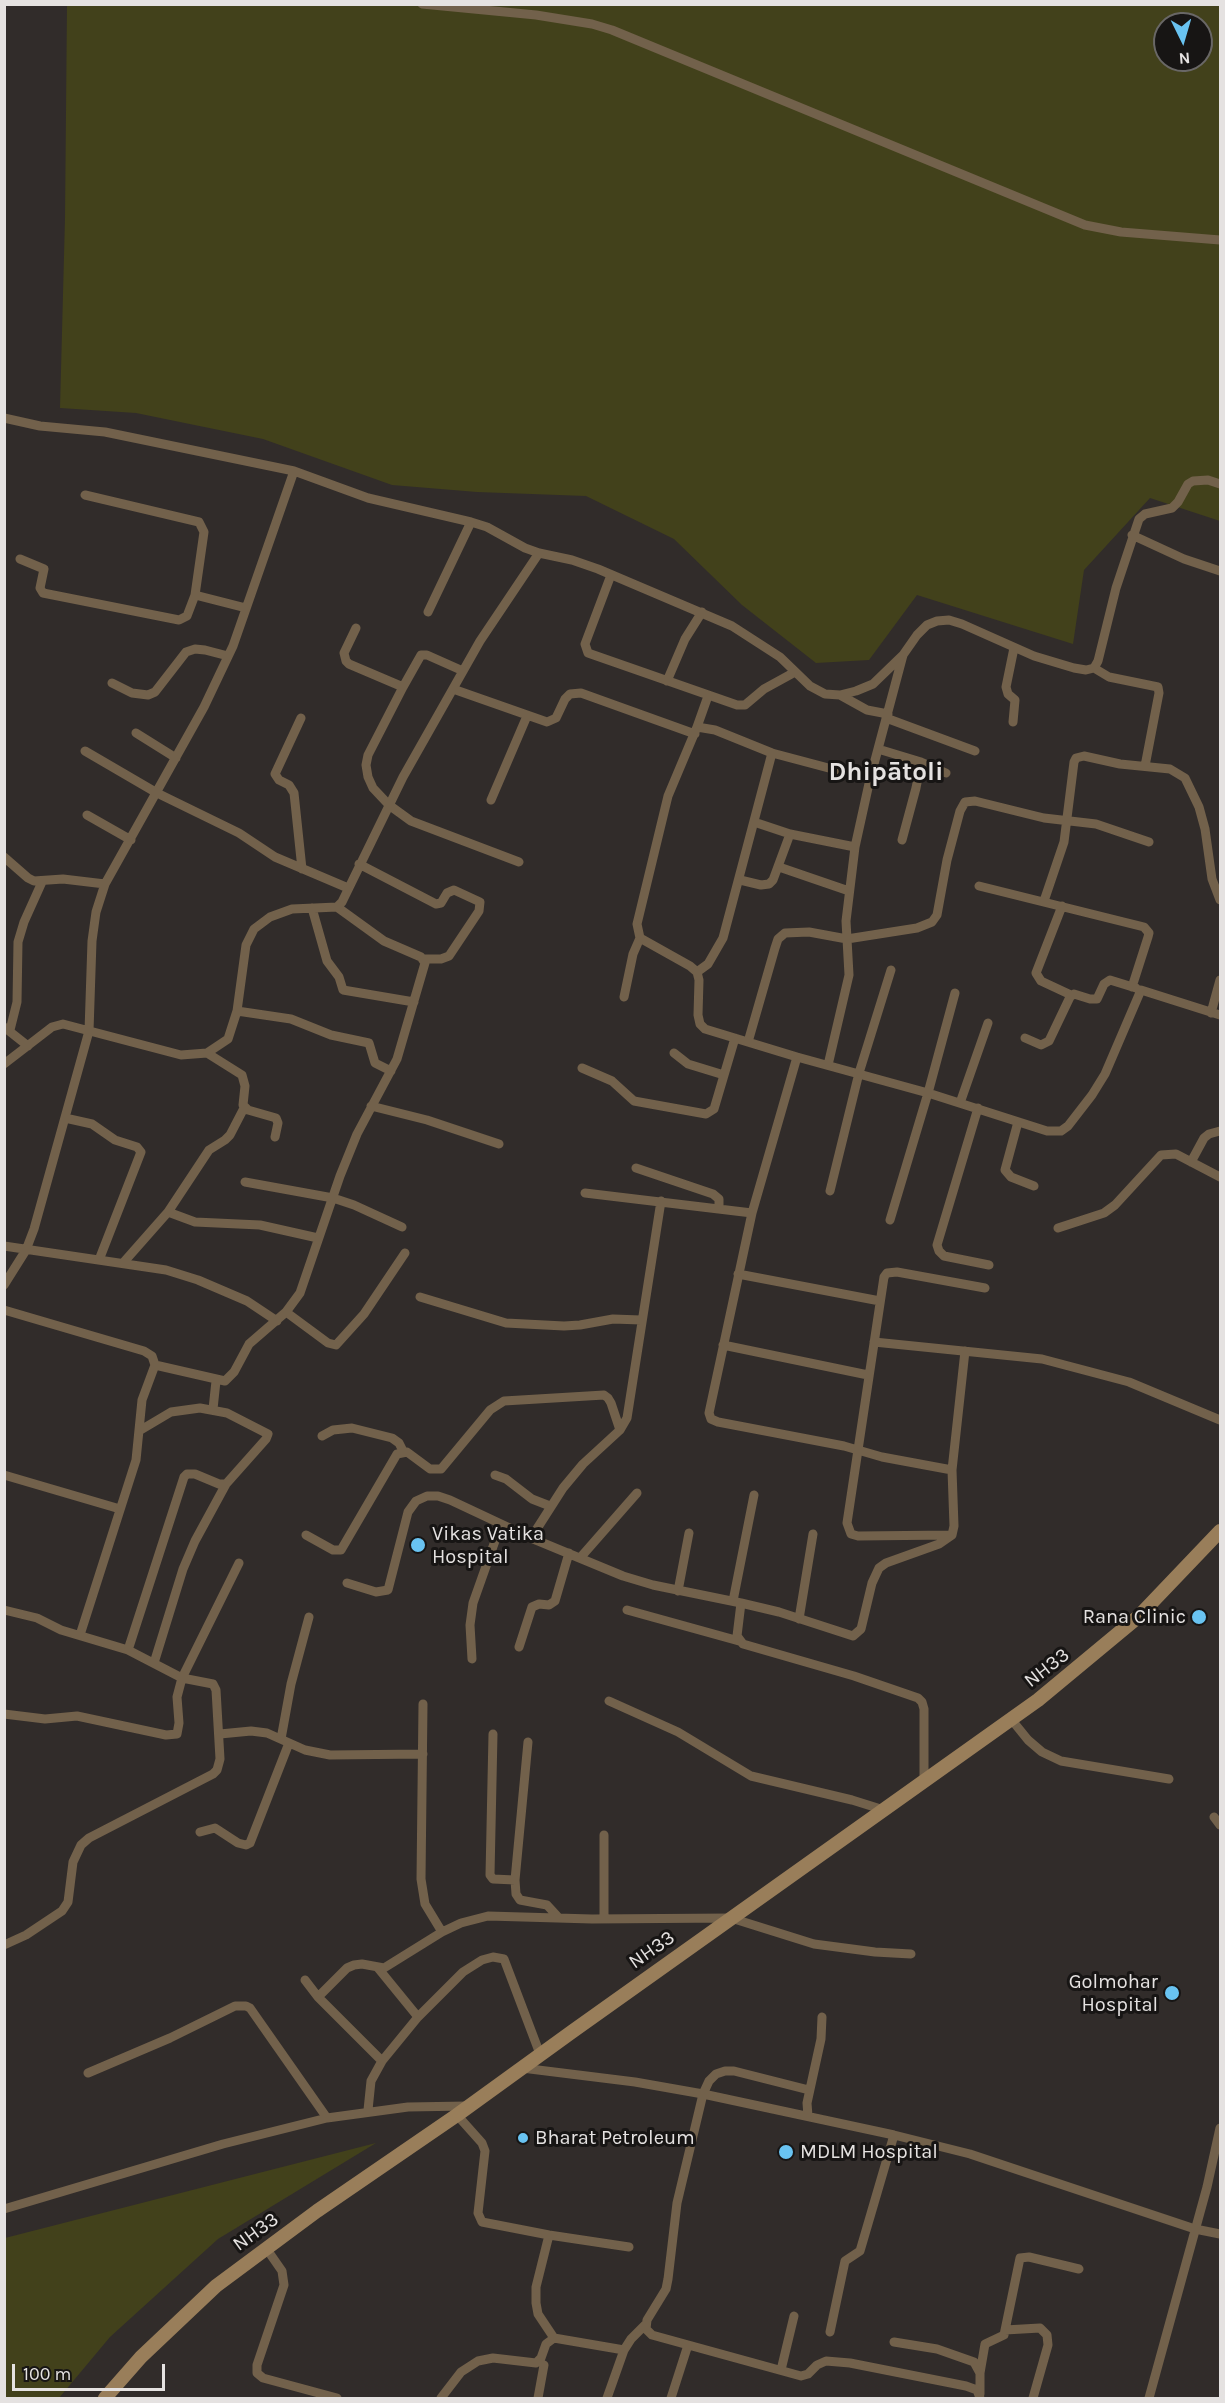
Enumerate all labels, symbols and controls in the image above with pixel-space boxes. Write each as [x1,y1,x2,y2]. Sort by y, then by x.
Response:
north arrow [1153,12,1213,72]
text: N [1178,48,1191,68]
district label: Dhipātoli [828,757,944,789]
place label: Vikas Vatika Hospital [432,1522,544,1569]
marker: Vikas Vatika Hospital [409,1536,427,1554]
place label: Rana Clinic [1083,1605,1186,1629]
marker: Rana Clinic [1190,1608,1208,1626]
street label: NH33 [1020,1643,1074,1693]
street label: NH33 [624,1926,680,1974]
place label: Golmohar Hospital [1069,1970,1158,2017]
marker: Golmohar Hospital [1163,1984,1181,2002]
place label: Bharat Petroleum [535,2126,695,2150]
marker: Bharat Petroleum [516,2131,530,2145]
place label: MDLM Hospital [800,2140,938,2164]
marker: MDLM Hospital [777,2143,795,2161]
street label: NH33 [228,2207,284,2257]
scale bar [15,2352,168,2390]
text: 100 m [23,2363,71,2385]

